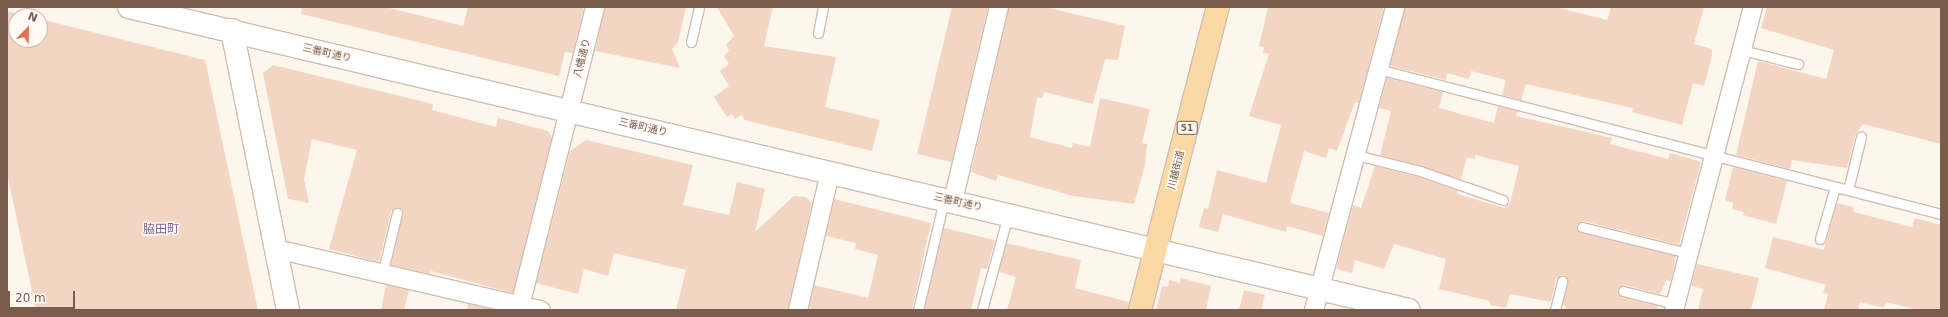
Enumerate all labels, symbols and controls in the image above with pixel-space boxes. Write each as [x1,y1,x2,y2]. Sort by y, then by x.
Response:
north arrow [8,8,48,48]
text: N [26,10,39,25]
street label: 八幡通り [571,37,593,79]
street label: 三番町通り [301,42,353,64]
street label: 三番町通り [617,116,669,138]
road number: 51 [1176,121,1198,135]
street label: 川越街道 [1165,149,1187,191]
street label: 三番町通り [932,191,984,213]
district label: 脇田町 [143,223,179,237]
scale bar [10,283,77,309]
text: 20 m [15,291,46,305]

